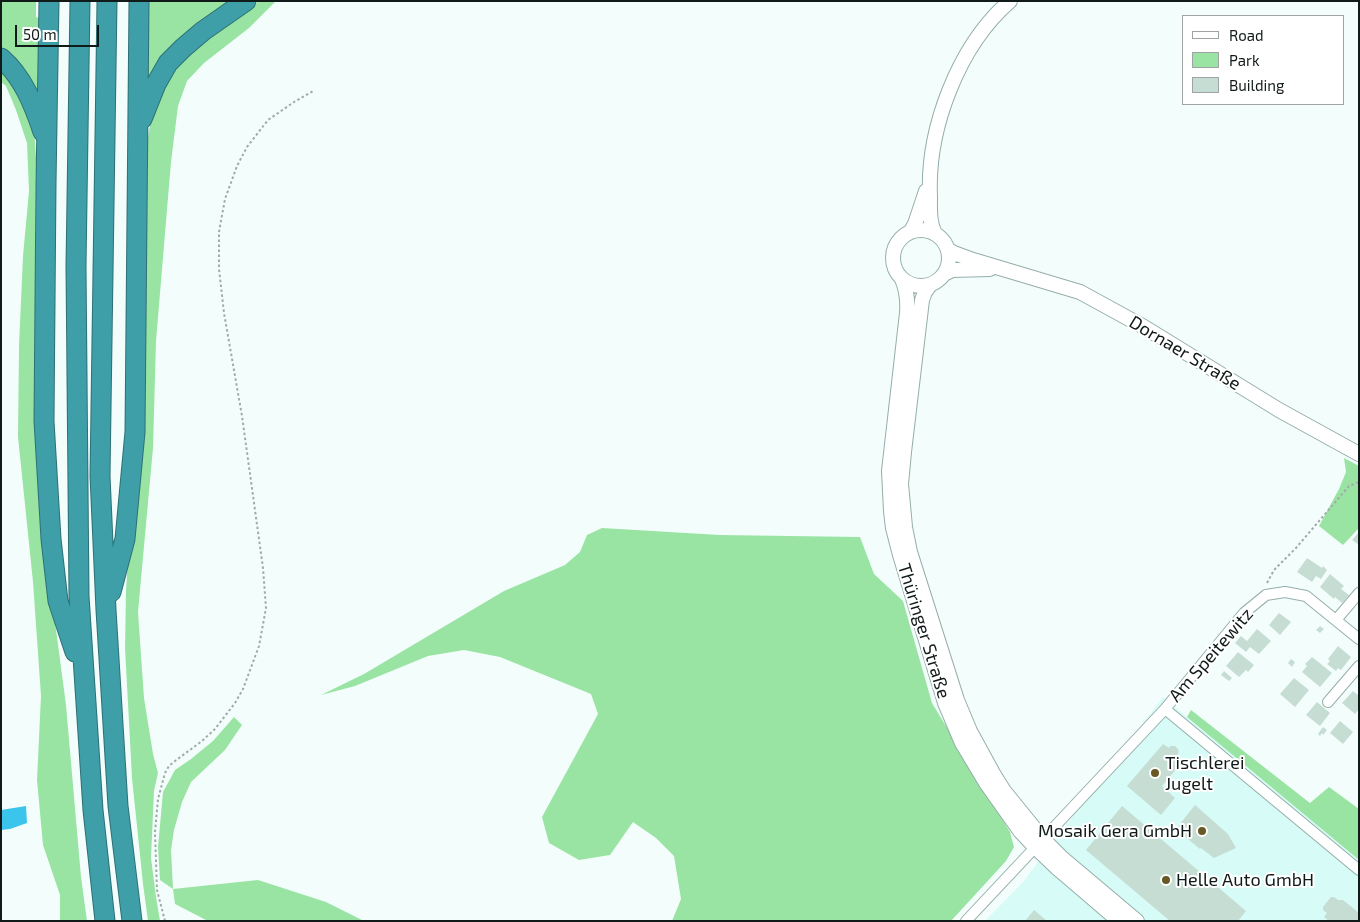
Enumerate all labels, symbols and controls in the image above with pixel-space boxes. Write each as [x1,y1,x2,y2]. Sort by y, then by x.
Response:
scale bar [18,15,101,47]
legend [1182,15,1345,105]
text: 50 m [23,25,57,43]
text: Road [1229,26,1264,44]
text: Park [1229,51,1260,69]
text: Building [1229,76,1284,94]
street label: Dornaer Straße [1125,311,1245,395]
street label: Thüringer Straße [893,561,955,701]
street label: Am Speitewitz [1164,604,1258,706]
place label: Tischlerei Jugelt [1165,752,1244,794]
marker: Tischlerei Jugelt [1149,767,1161,779]
place label: Mosaik Gera GmbH [1038,820,1192,842]
marker: Mosaik Gera GmbH [1196,825,1208,837]
place label: Helle Auto GmbH [1176,869,1314,891]
marker: Helle Auto GmbH [1160,874,1172,886]

